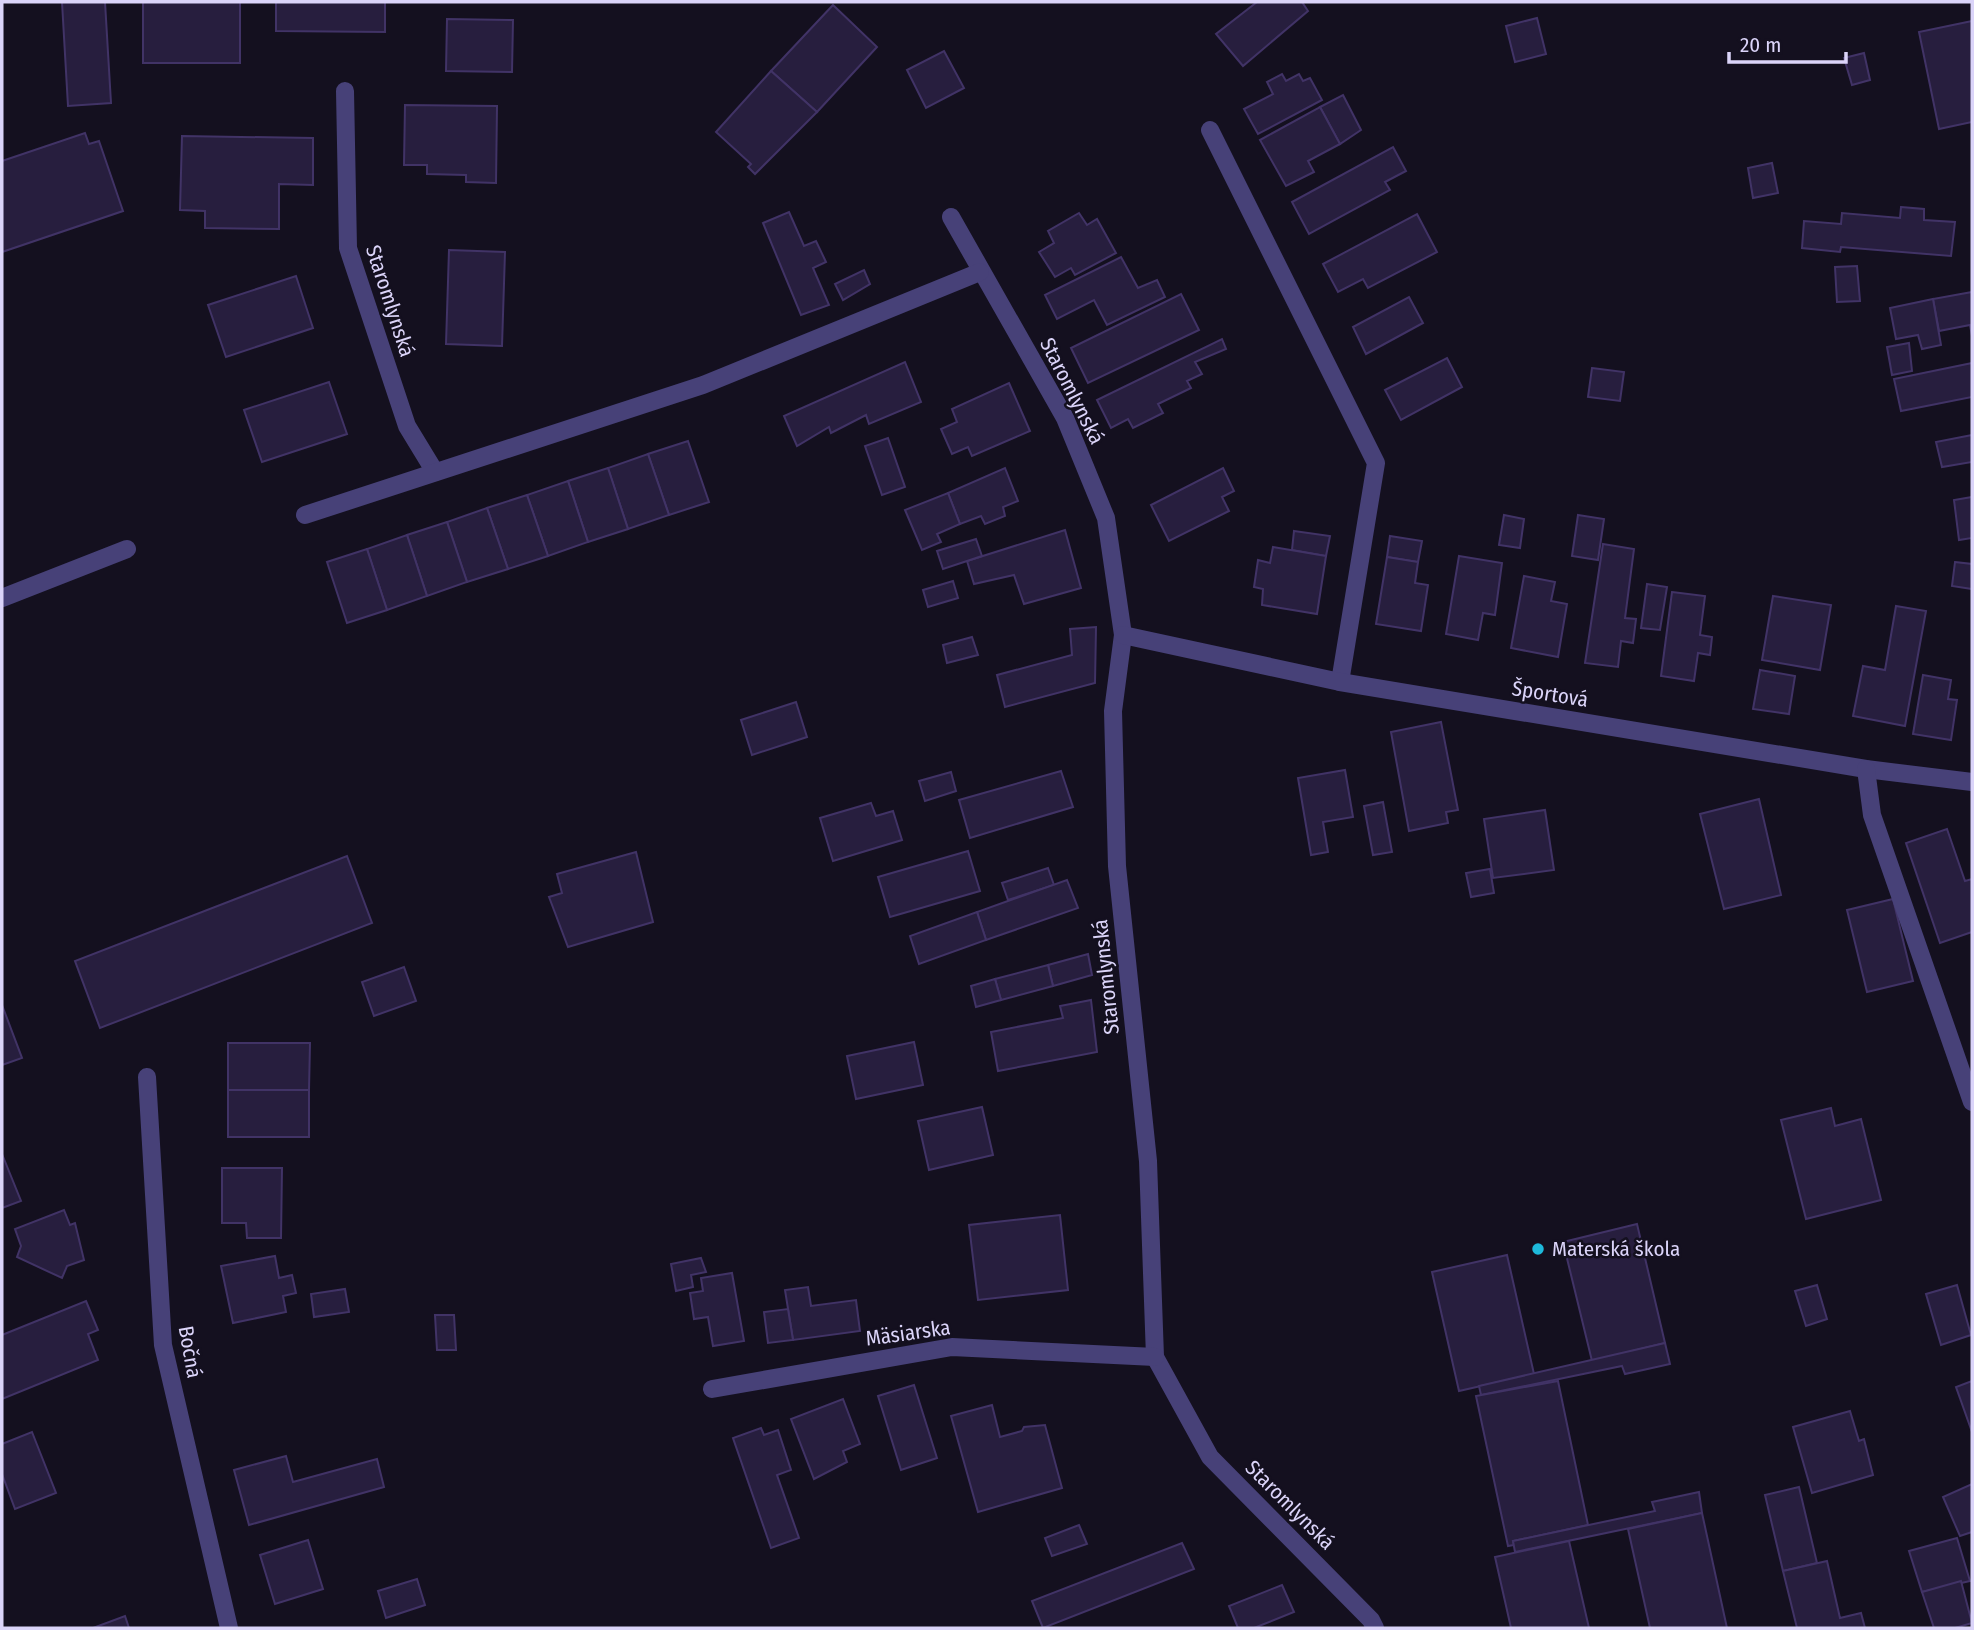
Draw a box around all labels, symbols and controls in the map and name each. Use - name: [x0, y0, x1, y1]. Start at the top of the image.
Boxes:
- scale bar: [1729, 21, 1846, 65]
- text: 20 m: [1740, 32, 1781, 58]
- street label: Staromlynská: [360, 242, 420, 360]
- street label: Staromlynská: [1034, 333, 1110, 449]
- street label: Športová: [1510, 675, 1590, 713]
- street label: Staromlynská: [1087, 918, 1125, 1036]
- place label: Materská škola: [1552, 1236, 1680, 1262]
- marker: Materská škola: [1530, 1241, 1546, 1257]
- street label: Mäsiarska: [864, 1314, 952, 1352]
- street label: Bočná: [173, 1324, 207, 1380]
- street label: Staromlynská: [1240, 1455, 1340, 1555]

